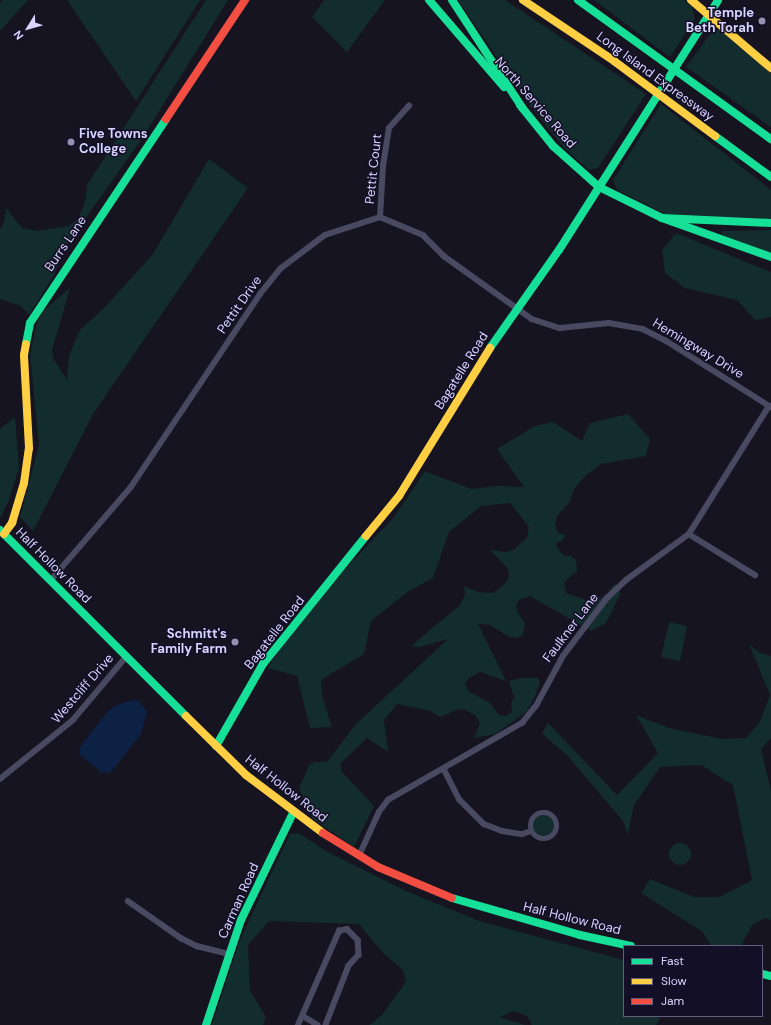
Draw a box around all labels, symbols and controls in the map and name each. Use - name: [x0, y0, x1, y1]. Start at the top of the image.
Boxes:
- place label: Temple Beth Torah: [686, 6, 754, 37]
- north arrow: [8, 8, 48, 48]
- marker: Temple Beth Torah: [757, 16, 767, 26]
- text: N: [10, 28, 26, 43]
- street label: Long Island Expressway: [593, 29, 717, 125]
- street label: North Service Road: [491, 54, 579, 152]
- place label: Five Towns College: [79, 127, 148, 158]
- street label: Pettit Court: [363, 133, 385, 205]
- marker: Five Towns College: [66, 137, 76, 147]
- street label: Burrs Lane: [42, 213, 90, 275]
- street label: Pettit Drive: [214, 273, 266, 337]
- street label: Hemingway Drive: [650, 316, 746, 382]
- street label: Bagatelle Road: [432, 329, 492, 413]
- street label: Half Hollow Road: [12, 525, 94, 607]
- street label: Faulkner Lane: [540, 590, 602, 666]
- street label: Bagatelle Road: [242, 593, 308, 673]
- place label: Schmitt's Family Farm: [151, 627, 227, 658]
- marker: Schmitt's Family Farm: [230, 637, 240, 647]
- street label: Westcliff Drive: [49, 651, 117, 727]
- street label: Half Hollow Road: [242, 752, 330, 826]
- street label: Carman Road: [215, 861, 263, 941]
- street label: Half Hollow Road: [522, 899, 622, 939]
- legend: [623, 945, 763, 1017]
- text: Fast: [661, 953, 684, 969]
- text: Slow: [661, 973, 687, 989]
- text: Jam: [661, 993, 684, 1009]

